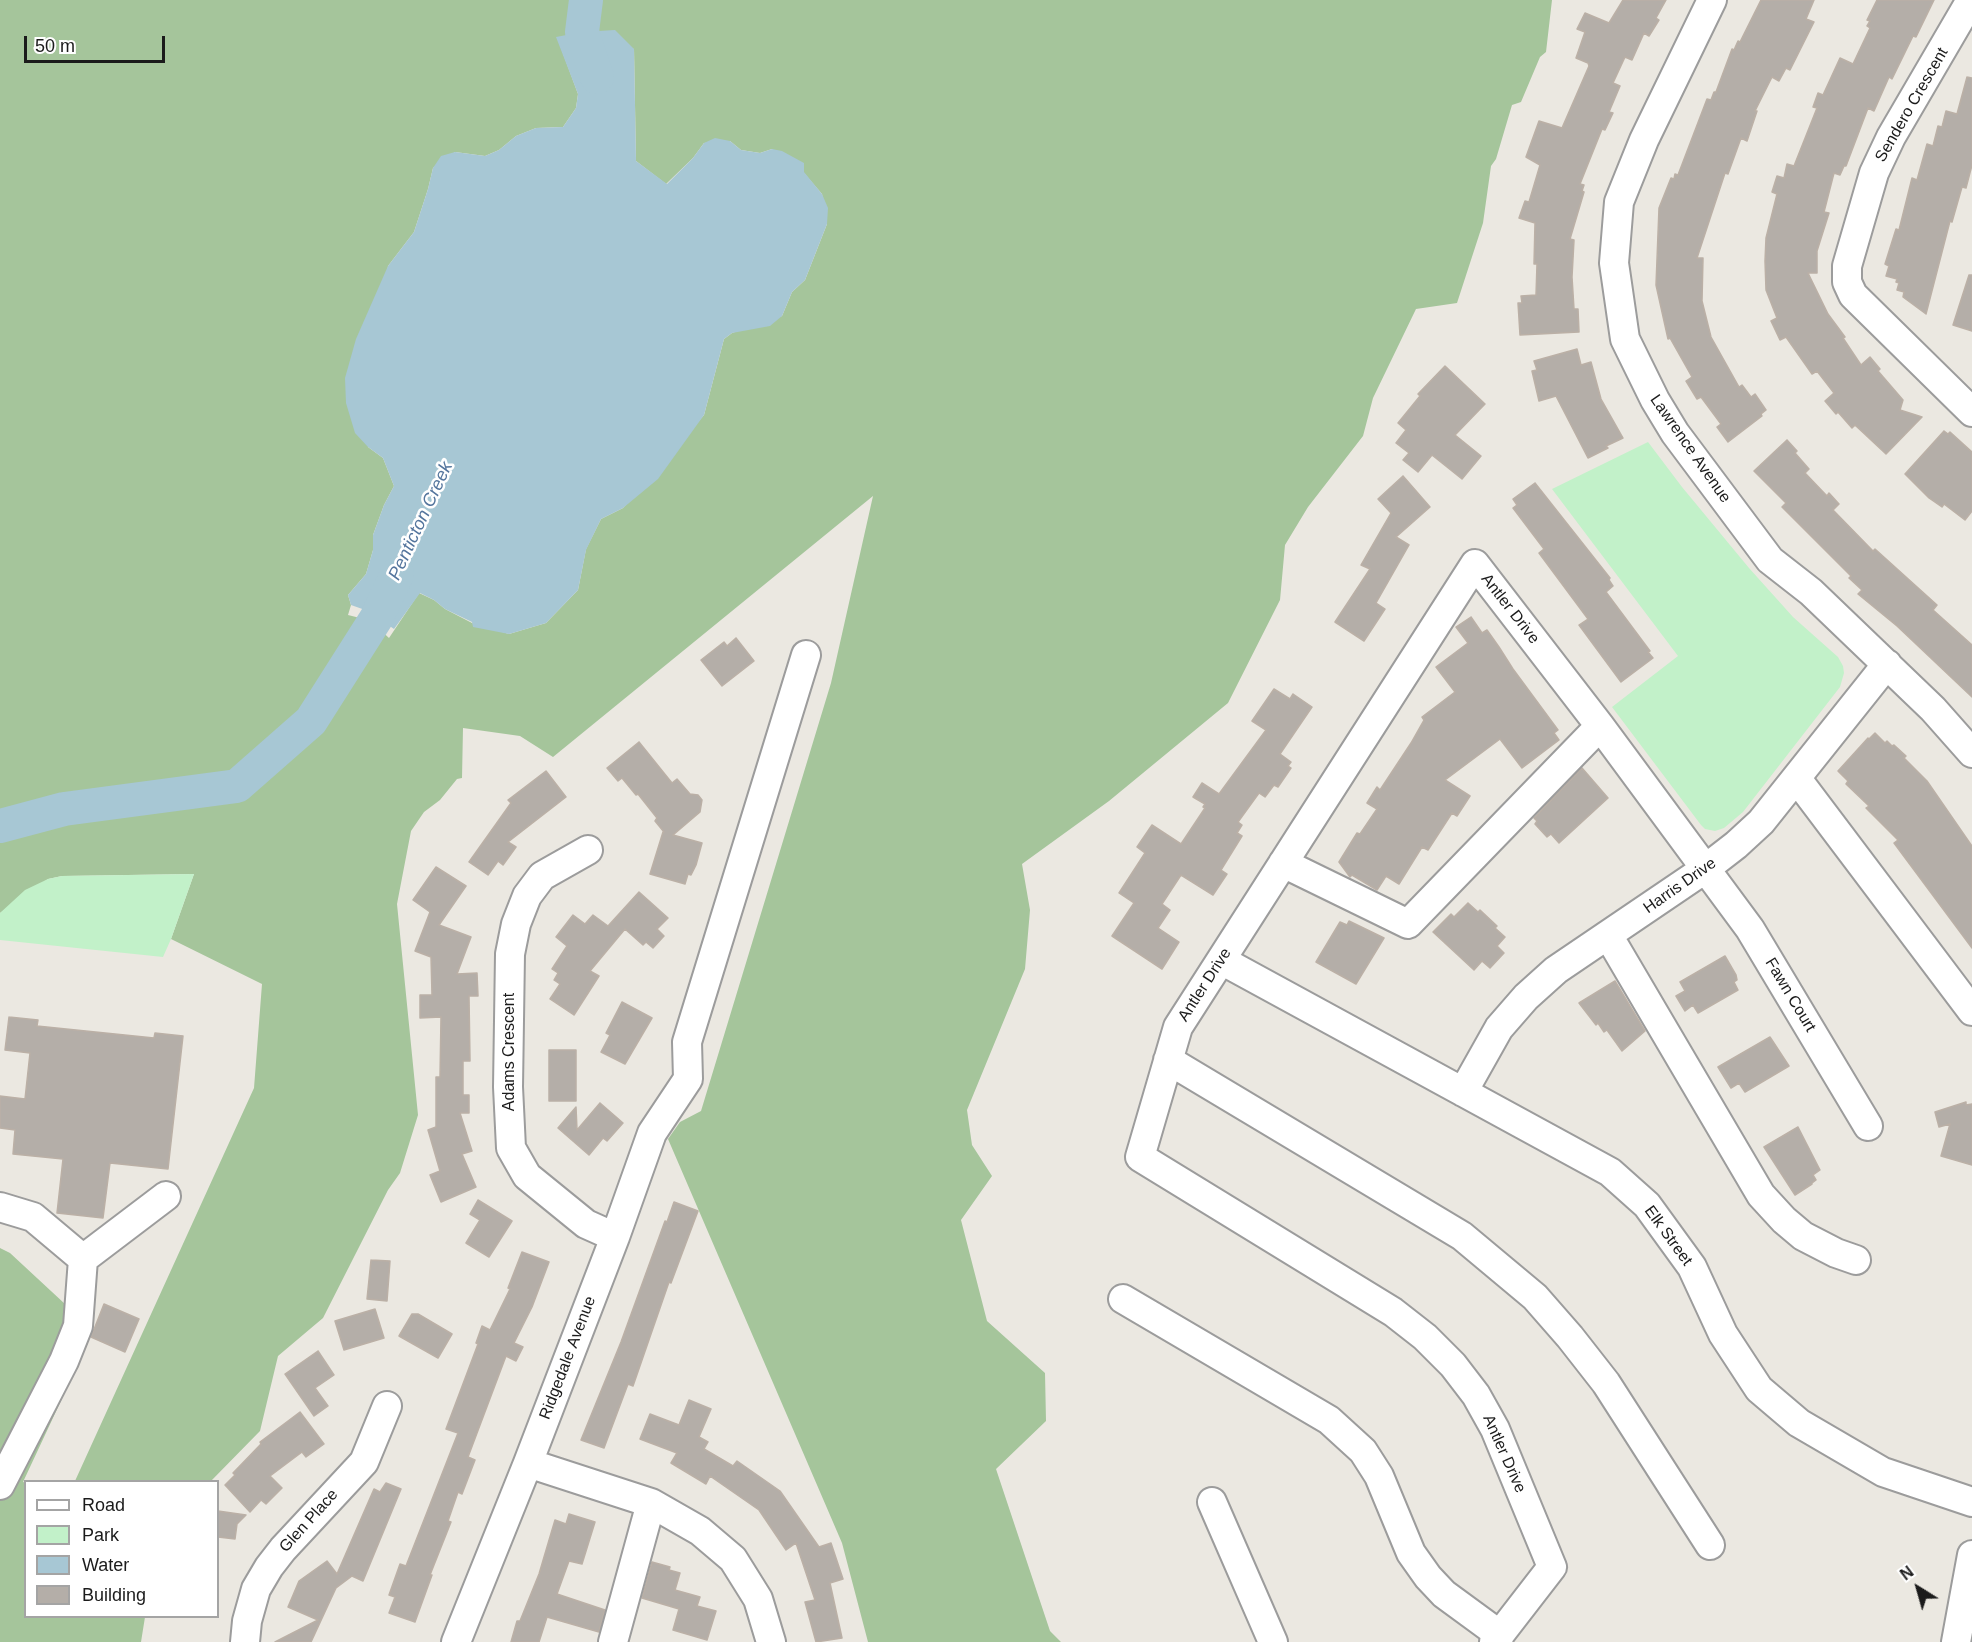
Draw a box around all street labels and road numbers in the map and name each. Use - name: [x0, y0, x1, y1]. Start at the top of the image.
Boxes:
- street label: Sendero Crescent: [1871, 44, 1953, 166]
- street label: Lawrence Avenue: [1645, 391, 1735, 507]
- street label: Antler Drive: [1477, 570, 1543, 648]
- street label: Harris Drive: [1640, 854, 1720, 918]
- street label: Antler Drive: [1174, 945, 1236, 1025]
- street label: Fawn Court: [1760, 955, 1820, 1035]
- street label: Adams Crescent: [500, 993, 520, 1111]
- street label: Elk Street: [1640, 1202, 1696, 1270]
- street label: Ridgedale Avenue: [536, 1294, 600, 1422]
- street label: Antler Drive: [1478, 1412, 1530, 1496]
- street label: Glen Place: [276, 1485, 342, 1557]

